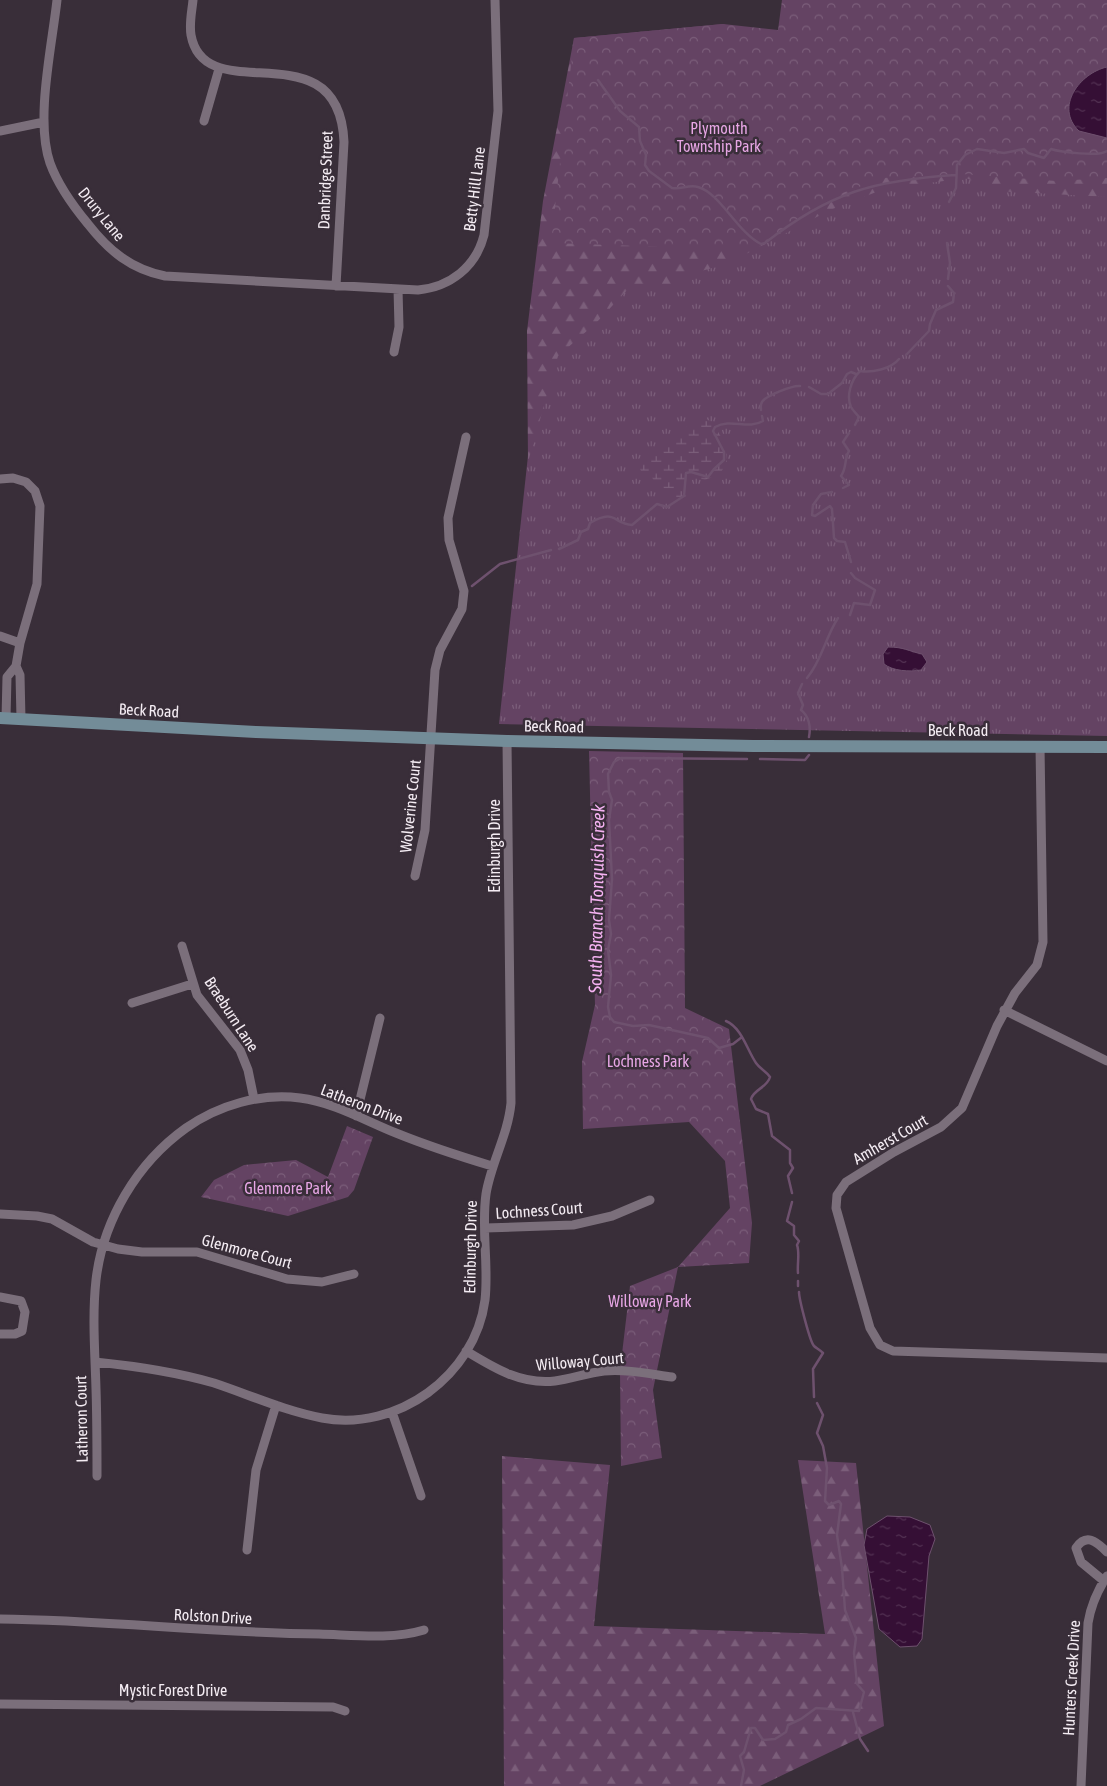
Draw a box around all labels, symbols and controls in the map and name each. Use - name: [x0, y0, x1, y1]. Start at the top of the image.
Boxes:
- park label: Plymouth Township Park: [677, 119, 761, 156]
- street label: Danbridge Street: [314, 130, 337, 230]
- street label: Betty Hill Lane: [460, 146, 489, 232]
- street label: Drury Lane: [74, 184, 129, 245]
- street label: Beck Road: [118, 699, 180, 721]
- street label: Beck Road: [524, 716, 584, 736]
- street label: Beck Road: [928, 721, 988, 739]
- street label: Wolverine Court: [396, 758, 424, 854]
- street label: Edinburgh Drive: [485, 799, 504, 893]
- water label: South Branch Tonquish Creek: [584, 803, 609, 995]
- street label: Braeburn Lane: [201, 973, 263, 1055]
- park label: Lochness Park: [607, 1052, 689, 1070]
- street label: Latheron Drive: [318, 1080, 406, 1128]
- street label: Amherst Court: [849, 1110, 931, 1168]
- park label: Glenmore Park: [244, 1179, 332, 1197]
- street label: Lochness Court: [495, 1198, 584, 1222]
- street label: Edinburgh Drive: [460, 1200, 481, 1294]
- street label: Glenmore Court: [200, 1230, 294, 1272]
- park label: Willoway Park: [608, 1292, 692, 1311]
- street label: Willoway Court: [535, 1348, 625, 1375]
- street label: Latheron Court: [71, 1375, 91, 1463]
- street label: Rolston Drive: [173, 1605, 253, 1627]
- street label: Hunters Creek Drive: [1059, 1620, 1083, 1736]
- street label: Mystic Forest Drive: [119, 1681, 227, 1700]

